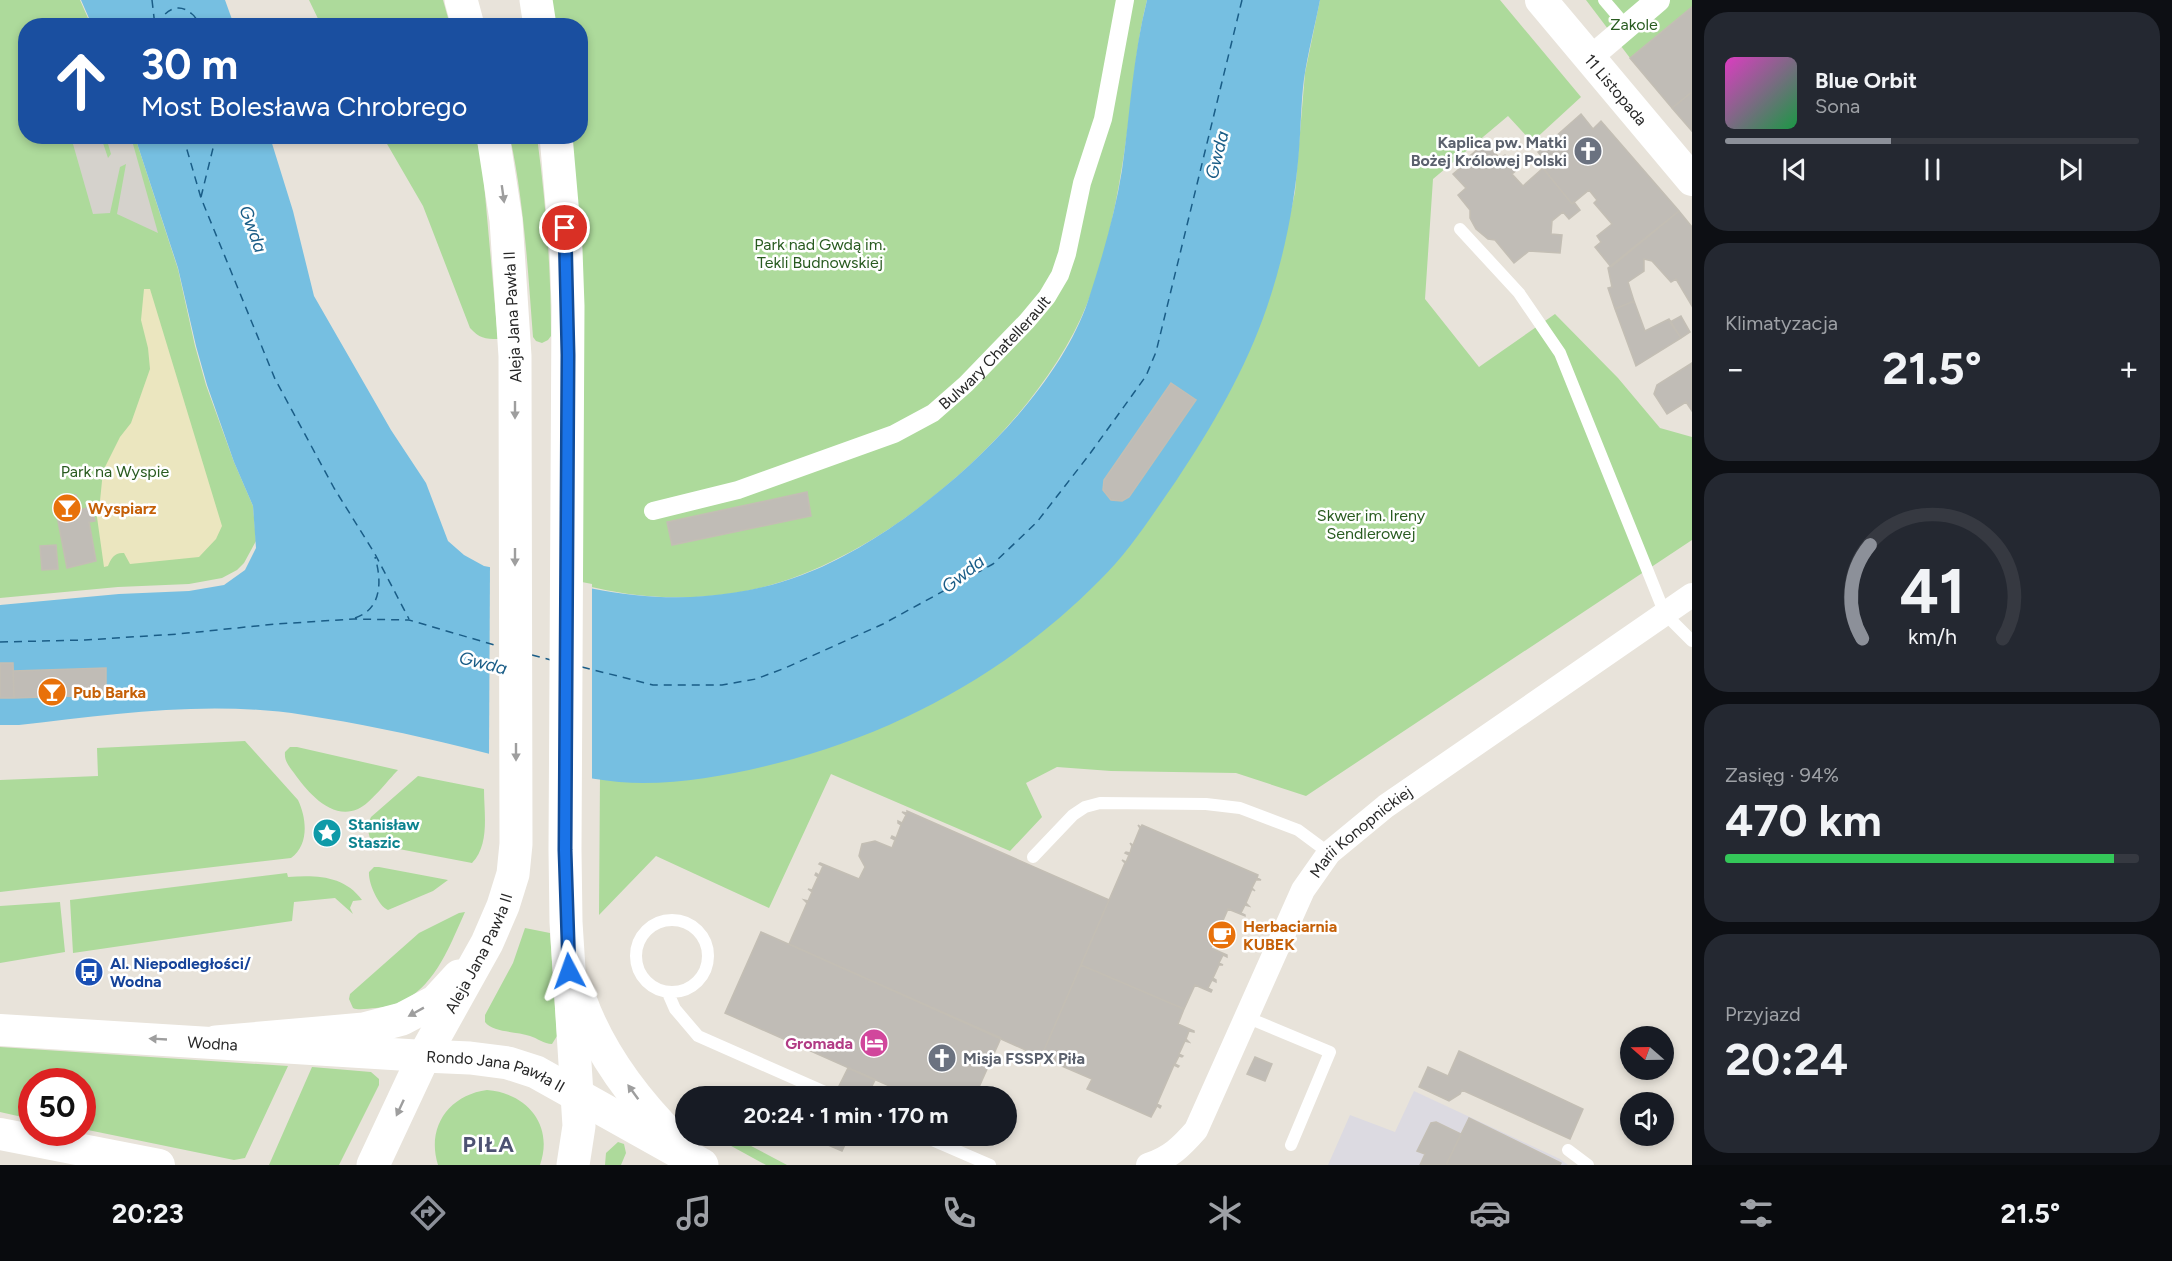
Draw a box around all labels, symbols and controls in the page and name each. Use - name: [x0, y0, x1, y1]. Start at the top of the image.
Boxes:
- park label: Zakole: [1610, 15, 1658, 34]
- text: 30 m: [141, 39, 238, 90]
- icon: ahead: [42, 42, 120, 120]
- street label: 11 Listopada: [1581, 50, 1651, 129]
- text: Blue Orbit: [1815, 67, 1917, 94]
- text: Most Bolesława Chrobrego: [141, 90, 467, 123]
- text: Sona: [1815, 94, 1860, 118]
- water label: Gwda: [1200, 128, 1234, 181]
- place label: Kaplica pw. Matki Bożej Królowej Polski: [1411, 133, 1567, 170]
- church icon: Kaplica pw. Matki Bożej Królowej Polski: [1572, 135, 1604, 167]
- icon: previous: [1778, 153, 1811, 186]
- icon: pause: [1916, 153, 1949, 186]
- icon: next: [2054, 153, 2087, 186]
- one-way arrow: [498, 185, 507, 204]
- water label: Gwda: [234, 202, 272, 256]
- pin: [539, 202, 590, 253]
- icon: arrive: [548, 211, 581, 244]
- park label: Park nad Gwdą im. Tekli Budnowskiej: [754, 235, 886, 272]
- street label: Aleja Jana Pawła II: [500, 251, 525, 383]
- street label: Bulwary Chatellerault: [935, 292, 1054, 414]
- text: Klimatyzacja: [1725, 311, 1838, 335]
- text: 21.5°: [1882, 341, 1982, 395]
- text: −: [1725, 349, 1746, 388]
- text: +: [2118, 349, 2139, 388]
- one-way arrow: [510, 400, 520, 419]
- park label: Park na Wyspie: [61, 462, 170, 481]
- bar icon: Wyspiarz: [51, 492, 83, 524]
- place label: Wyspiarz: [88, 499, 157, 518]
- park label: Skwer im. Ireny Sendlerowej: [1317, 506, 1426, 543]
- one-way arrow: [510, 548, 520, 567]
- water label: Gwda: [937, 550, 989, 598]
- text: 41: [1899, 555, 1965, 630]
- text: km/h: [1908, 625, 1956, 650]
- water label: Gwda: [457, 646, 510, 680]
- bar icon: Pub Barka: [36, 676, 68, 708]
- place label: Pub Barka: [73, 683, 146, 702]
- one-way arrow: [511, 743, 521, 762]
- text: Zasięg · 94%: [1725, 763, 1839, 787]
- street label: Marii Konopnickiej: [1306, 782, 1416, 881]
- text: 470 km: [1725, 793, 1882, 847]
- place label: Stanisław Staszic: [348, 815, 420, 852]
- place icon: Stanisław Staszic: [311, 817, 343, 849]
- street label: Aleja Jana Pawła II: [441, 891, 516, 1017]
- place label: Herbaciarnia KUBEK: [1243, 917, 1337, 954]
- cafe icon: Herbaciarnia KUBEK: [1206, 919, 1238, 951]
- position arrow: [537, 939, 601, 1003]
- place label: Al. Niepodległości/ Wodna: [110, 954, 251, 991]
- bus stop icon: Al. Niepodległości/ Wodna: [73, 956, 105, 988]
- text: Przyjazd: [1725, 1002, 1801, 1026]
- one-way arrow: [407, 1007, 424, 1017]
- north arrow: [1620, 1026, 1674, 1080]
- map controls: [1620, 1026, 1674, 1146]
- hotel icon: Gromada: [858, 1027, 890, 1059]
- text: 20:24: [1725, 1032, 1848, 1086]
- street label: Wodna: [187, 1033, 238, 1055]
- one-way arrow: [148, 1034, 167, 1043]
- place label: Gromada: [785, 1034, 853, 1053]
- church icon: Misja FSSPX Piła: [926, 1042, 958, 1074]
- street label: Rondo Jana Pawła II: [426, 1047, 568, 1096]
- place label: Misja FSSPX Piła: [963, 1049, 1085, 1068]
- speed limit sign: 50: [18, 1068, 96, 1146]
- one-way arrow: [627, 1084, 639, 1100]
- button: sound: [1620, 1092, 1674, 1146]
- one-way arrow: [395, 1100, 404, 1117]
- text: 20:24 · 1 min · 170 m: [744, 1102, 948, 1129]
- district label: PIŁA: [462, 1131, 516, 1158]
- icon: directions: [407, 1192, 449, 1234]
- icon: music: [673, 1192, 715, 1234]
- icon: phone: [938, 1192, 980, 1234]
- icon: climate: [1204, 1192, 1246, 1234]
- icon: car: [1469, 1192, 1511, 1234]
- icon: filters: [1735, 1192, 1777, 1234]
- text: 20:23: [112, 1197, 184, 1230]
- text: 21.5°: [2001, 1197, 2060, 1230]

